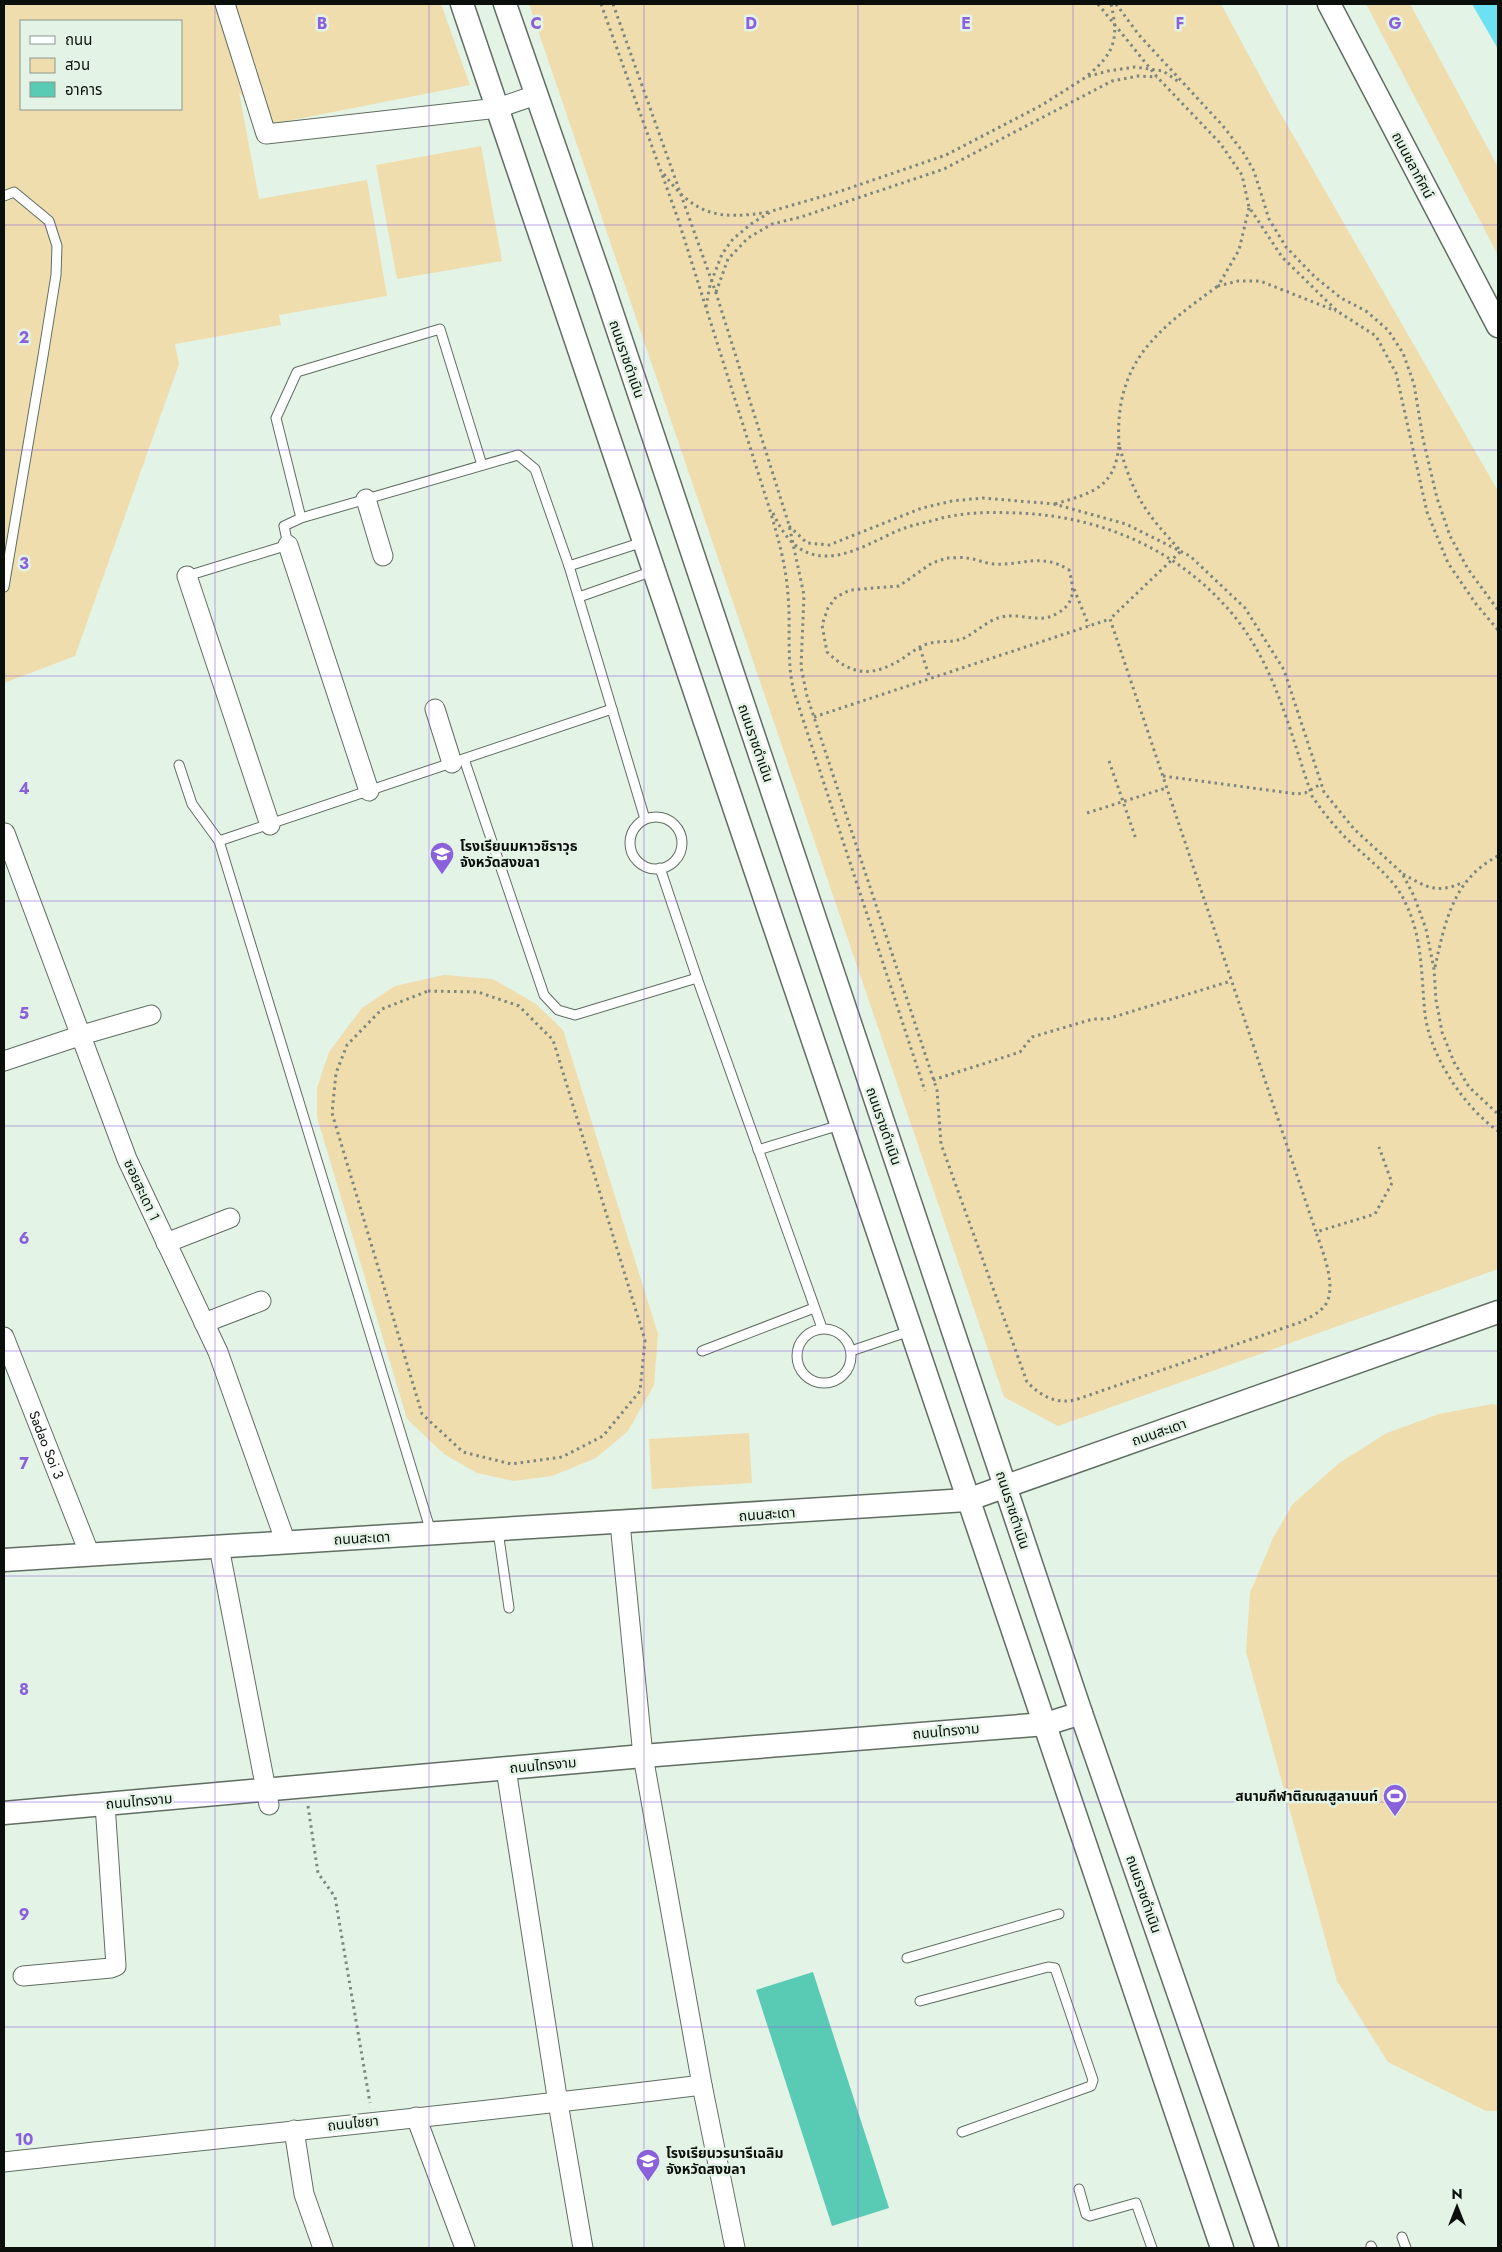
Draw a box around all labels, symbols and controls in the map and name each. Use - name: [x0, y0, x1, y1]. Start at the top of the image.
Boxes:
- text: B: [317, 12, 327, 35]
- text: C: [530, 12, 542, 35]
- text: D: [745, 12, 757, 35]
- text: E: [961, 12, 971, 35]
- text: F: [1176, 12, 1184, 35]
- text: G: [1388, 12, 1402, 35]
- legend: [20, 20, 182, 110]
- text: ถนน: [65, 29, 92, 51]
- text: สวน: [65, 54, 90, 76]
- text: อาคาร: [65, 79, 102, 101]
- street label: ถนนชลาทัศน์: [1387, 128, 1439, 202]
- street label: ถนนราชดำเนิน: [604, 317, 650, 401]
- text: 2: [19, 326, 29, 349]
- text: 3: [19, 552, 29, 575]
- street label: ถนนราชดำเนิน: [733, 701, 779, 785]
- text: 4: [18, 777, 30, 800]
- place label: โรงเรียนมหาวชิราวุธ จังหวัดสงขลา: [460, 836, 578, 872]
- school or university icon: โรงเรียนมหาวชิราวุธ จังหวัดสงขลา: [429, 841, 455, 875]
- text: 5: [19, 1002, 29, 1025]
- street label: ถนนราชดำเนิน: [861, 1084, 907, 1168]
- street label: ซอยสะเดา 1: [119, 1156, 165, 1224]
- text: 6: [19, 1227, 29, 1250]
- street label: Sadao Soi 3: [24, 1408, 69, 1482]
- street label: ถนนสะเดา: [1129, 1413, 1189, 1451]
- text: 7: [19, 1452, 29, 1475]
- street label: ถนนราชดำเนิน: [991, 1468, 1035, 1552]
- street label: ถนนสะเดา: [738, 1502, 796, 1526]
- street label: ถนนสะเดา: [333, 1527, 391, 1549]
- text: 8: [19, 1678, 29, 1701]
- street label: ถนนไทรงาม: [912, 1718, 980, 1744]
- street label: ถนนไทรงาม: [509, 1752, 577, 1778]
- sports icon: สนามกีฬาติณณสูลานนท์: [1382, 1783, 1408, 1817]
- place label: สนามกีฬาติณณสูลานนท์: [1235, 1786, 1378, 1806]
- street label: ถนนไทรงาม: [105, 1788, 173, 1814]
- street label: ถนนราชดำเนิน: [1121, 1852, 1167, 1936]
- text: 9: [19, 1903, 29, 1926]
- street label: ถนนไชยา: [326, 2110, 380, 2136]
- text: 10: [15, 2128, 33, 2151]
- place label: โรงเรียนวรนารีเฉลิม จังหวัดสงขลา: [666, 2143, 783, 2179]
- school or university icon: โรงเรียนวรนารีเฉลิม จังหวัดสงขลา: [635, 2148, 661, 2182]
- north arrow: [1432, 2182, 1482, 2232]
- text: N: [1451, 2184, 1463, 2204]

